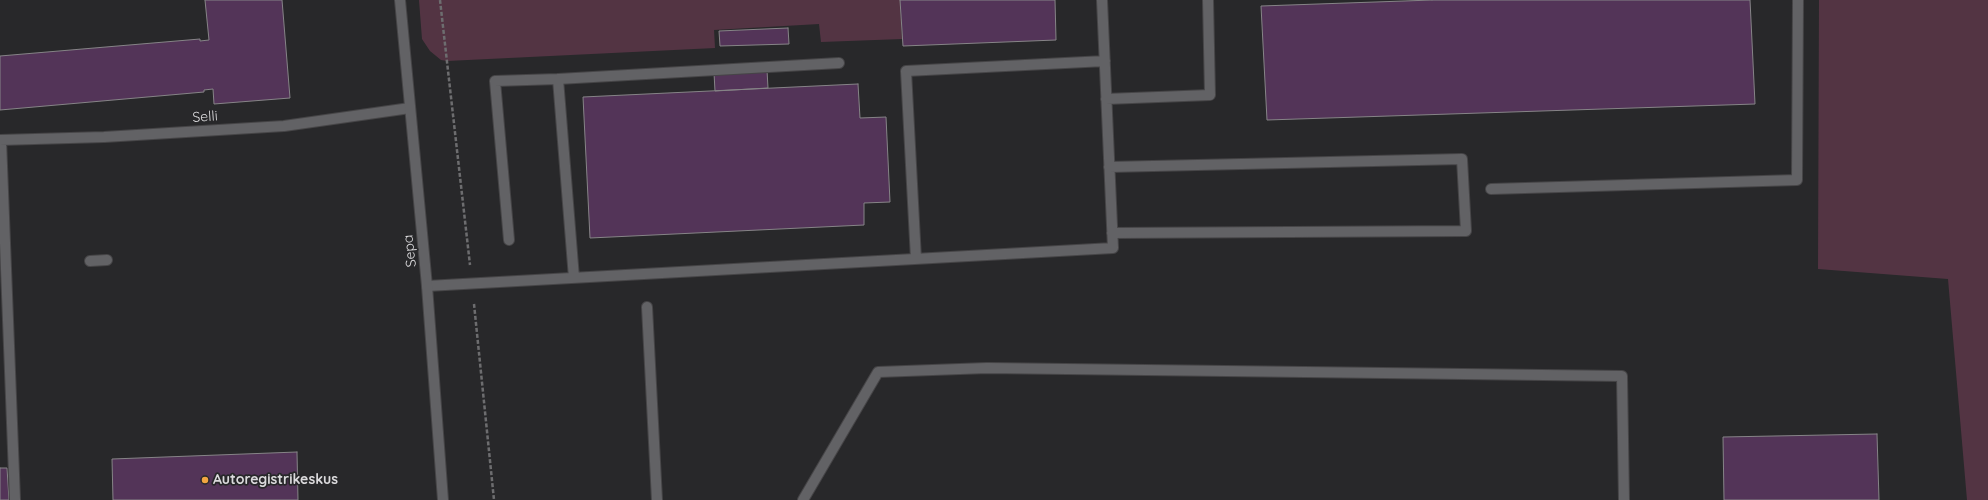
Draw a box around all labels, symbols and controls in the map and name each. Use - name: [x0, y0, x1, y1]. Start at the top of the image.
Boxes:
- street label: Selli: [192, 108, 218, 126]
- street label: Sepa: [400, 234, 420, 268]
- place label: Autoregistrikeskus: [213, 472, 338, 488]
- marker: Autoregistrikeskus: [200, 475, 210, 485]

